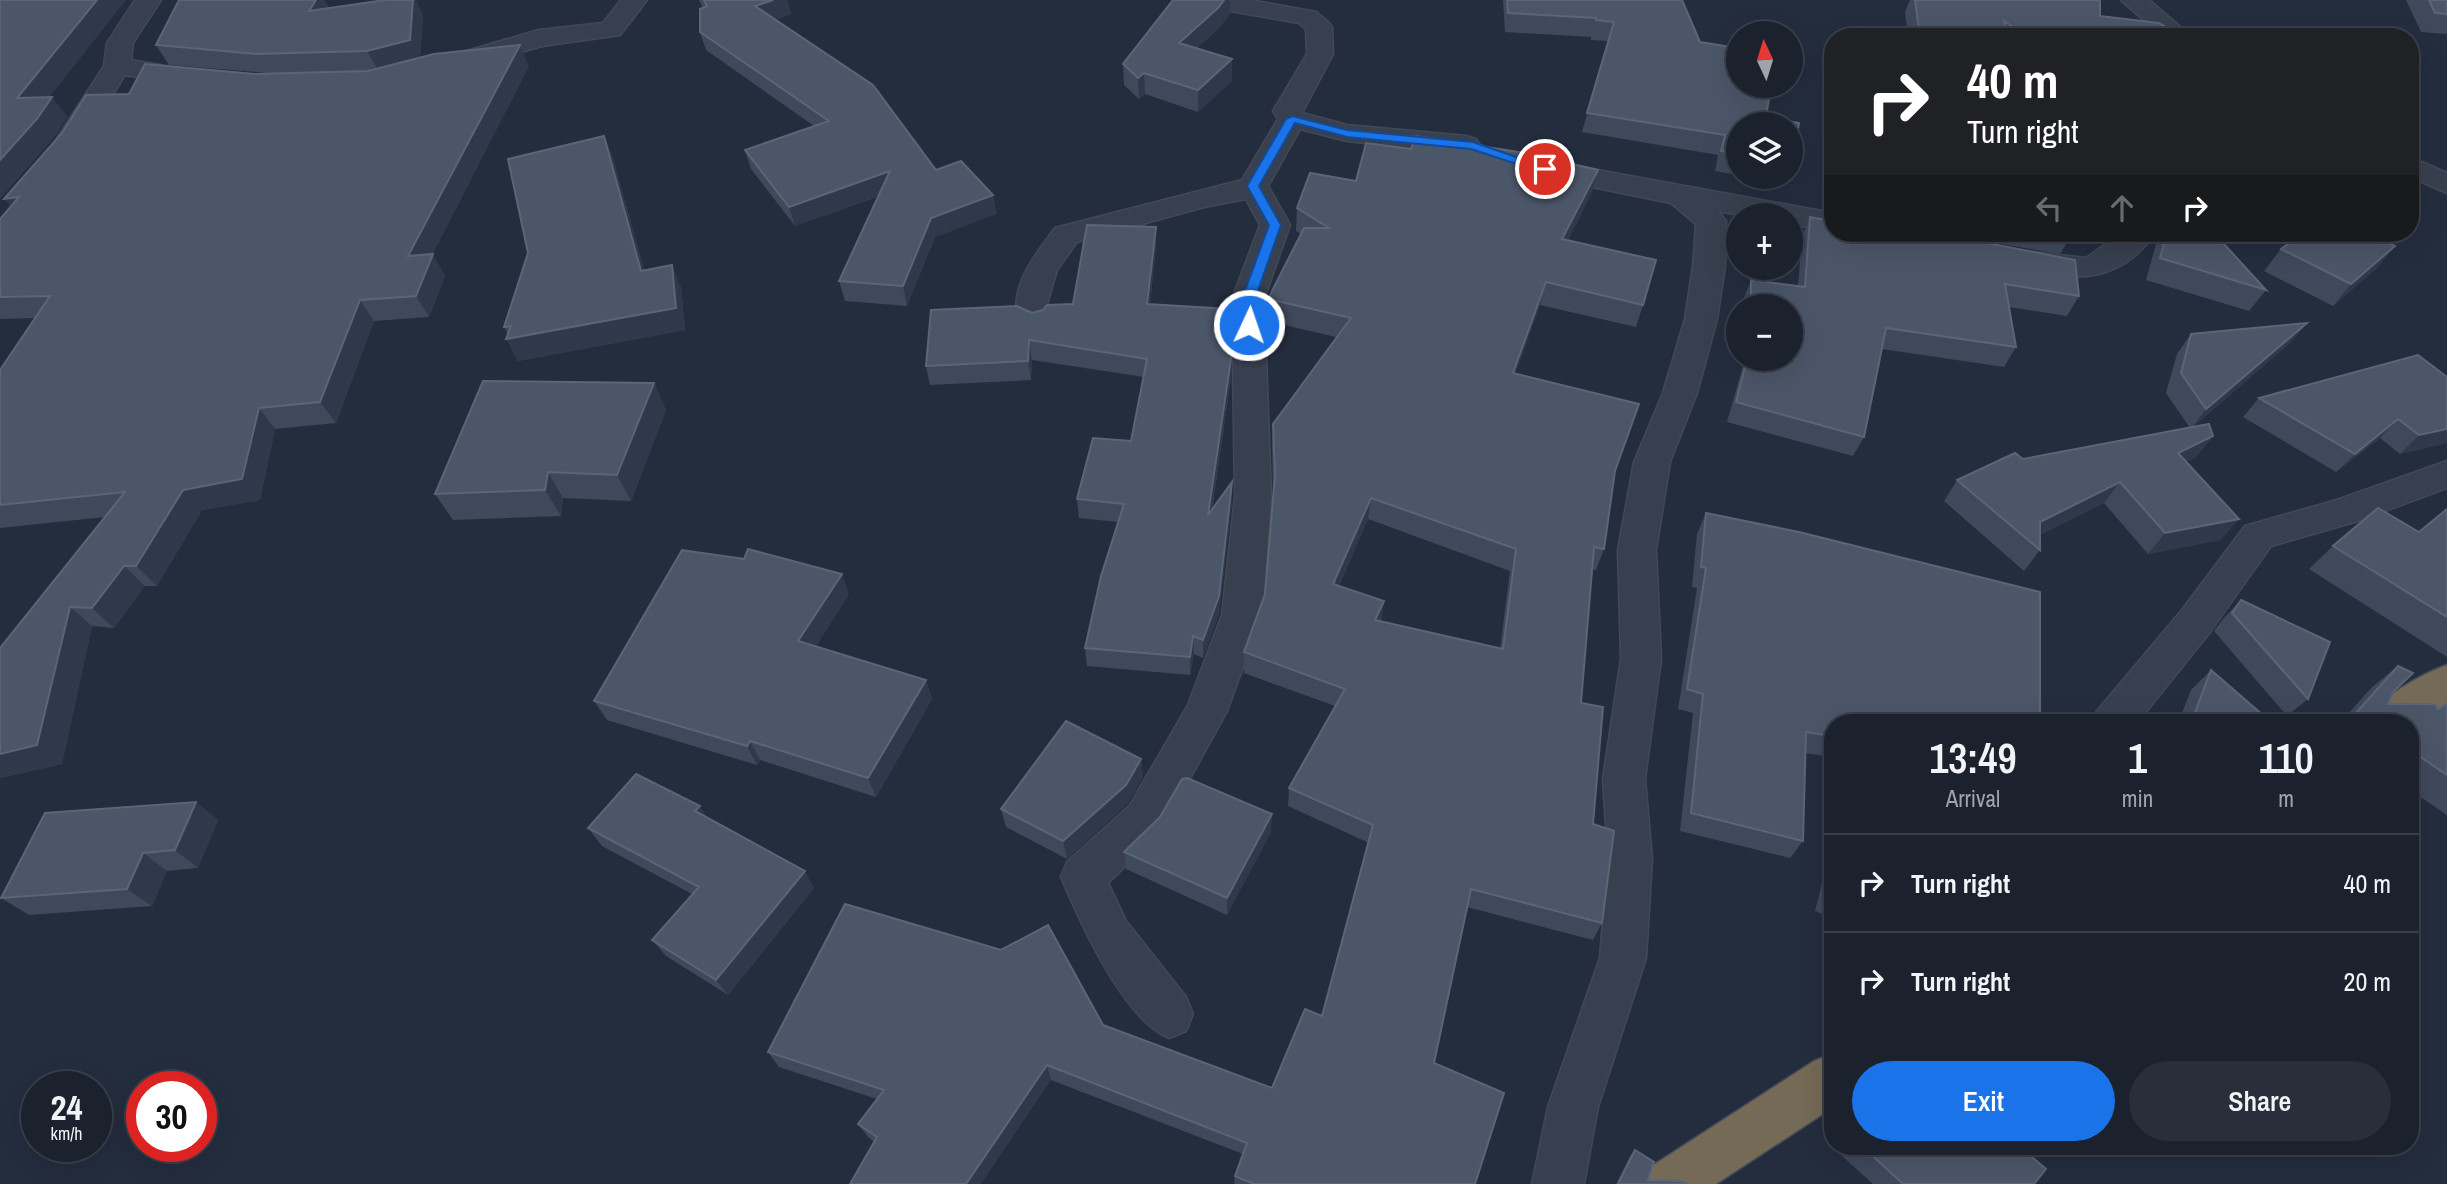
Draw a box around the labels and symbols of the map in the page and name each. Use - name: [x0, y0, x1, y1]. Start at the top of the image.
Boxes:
- north arrow: [1726, 21, 1802, 98]
- pin: [1515, 139, 1575, 199]
- position arrow: [1212, 288, 1286, 362]
- speed limit sign: 30: [126, 1071, 217, 1162]

